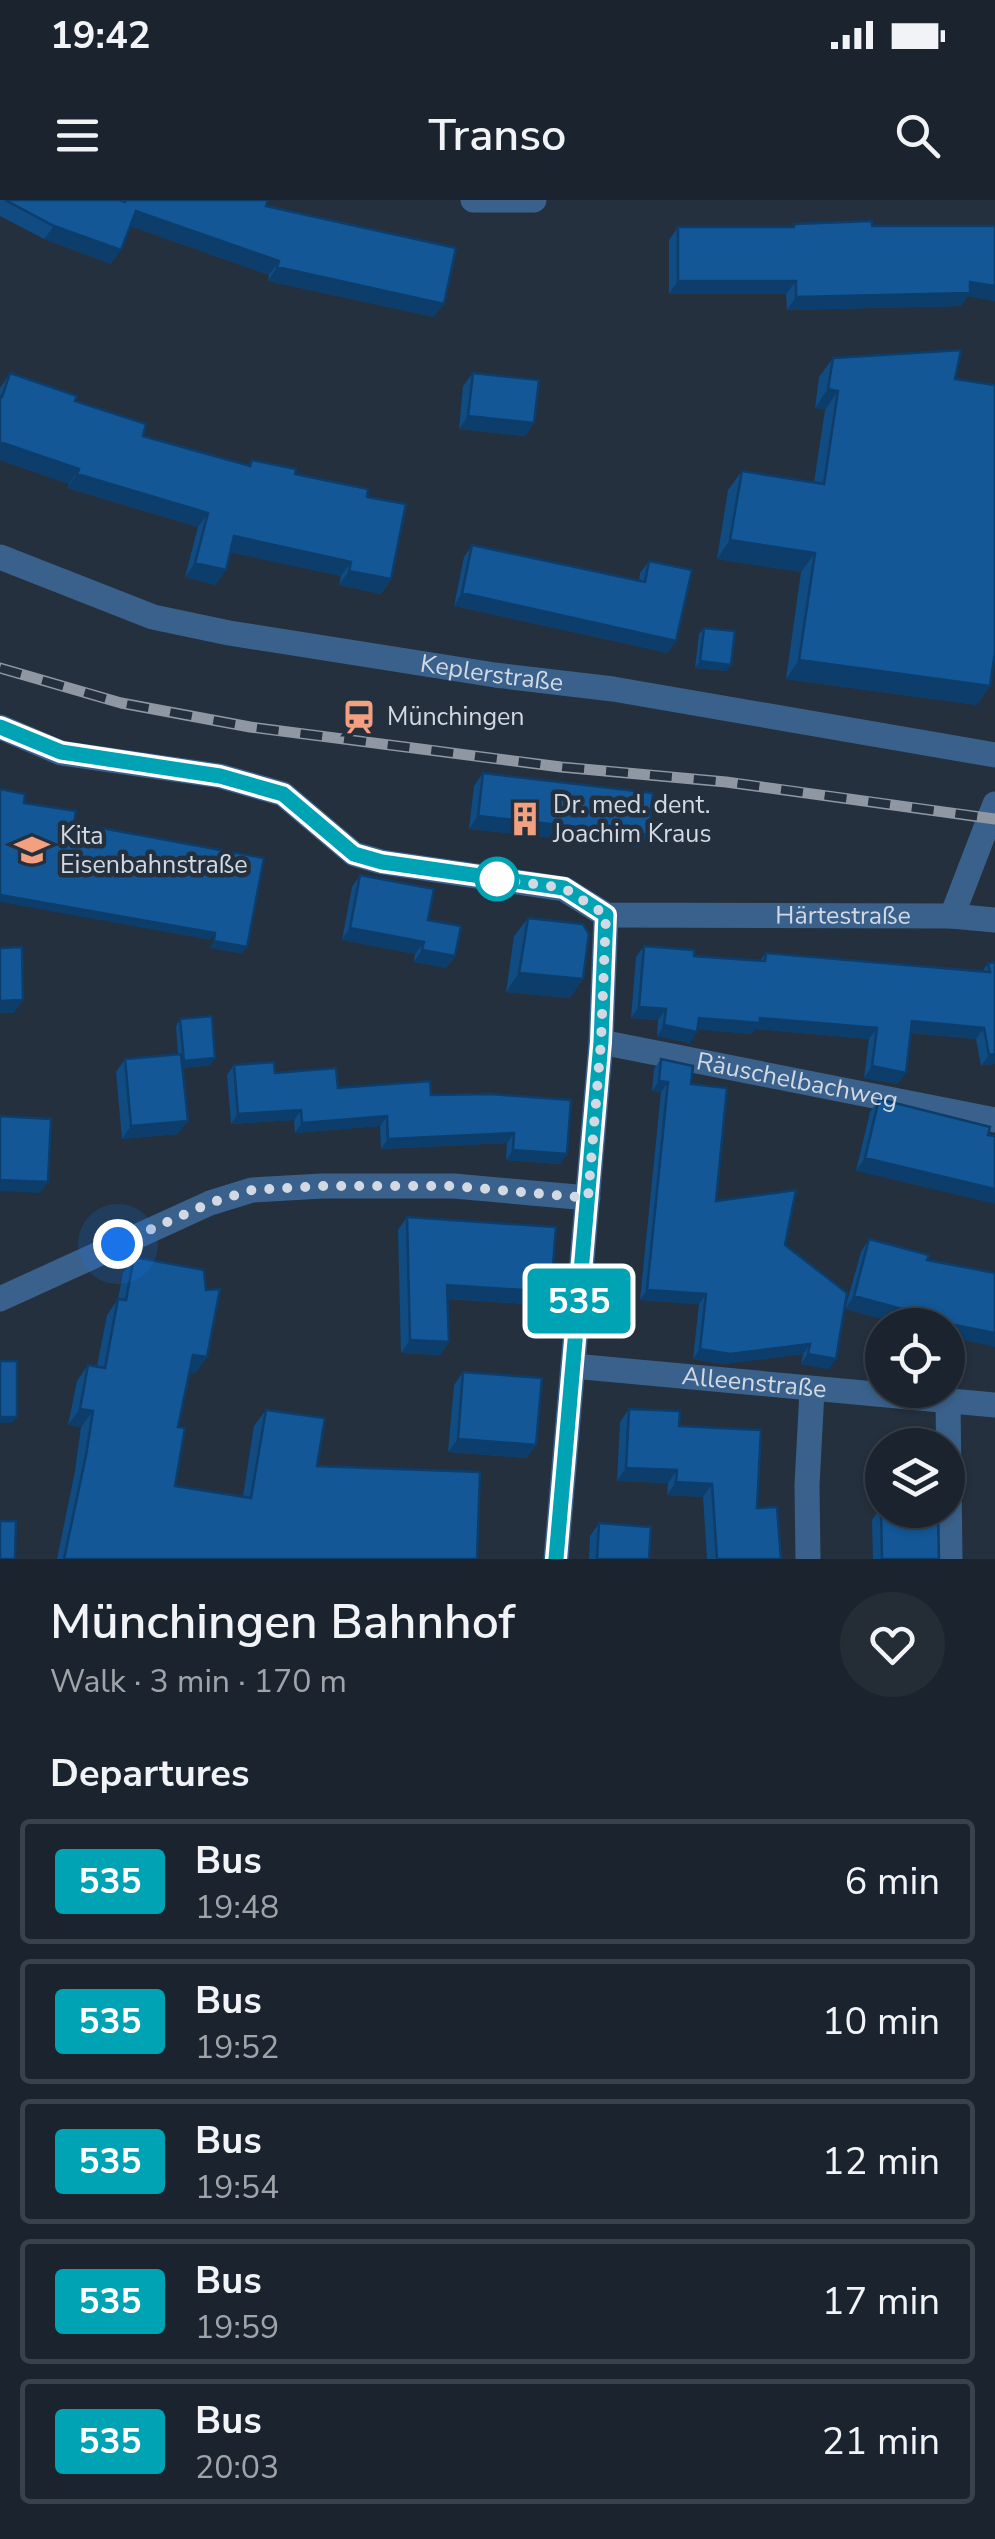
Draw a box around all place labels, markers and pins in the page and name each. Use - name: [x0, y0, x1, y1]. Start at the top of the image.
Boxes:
- station icon: Münchingen: [340, 698, 378, 736]
- place label: Münchingen: [387, 700, 525, 734]
- place label: Dr. med. dent. Joachim Kraus: [552, 788, 711, 851]
- building icon: Dr. med. dent. Joachim Kraus: [506, 800, 544, 838]
- place label: Kita Eisenbahnstraße: [60, 819, 248, 882]
- school or university icon: Kita Eisenbahnstraße: [13, 831, 51, 869]
- unlabelled marker: [476, 858, 518, 900]

